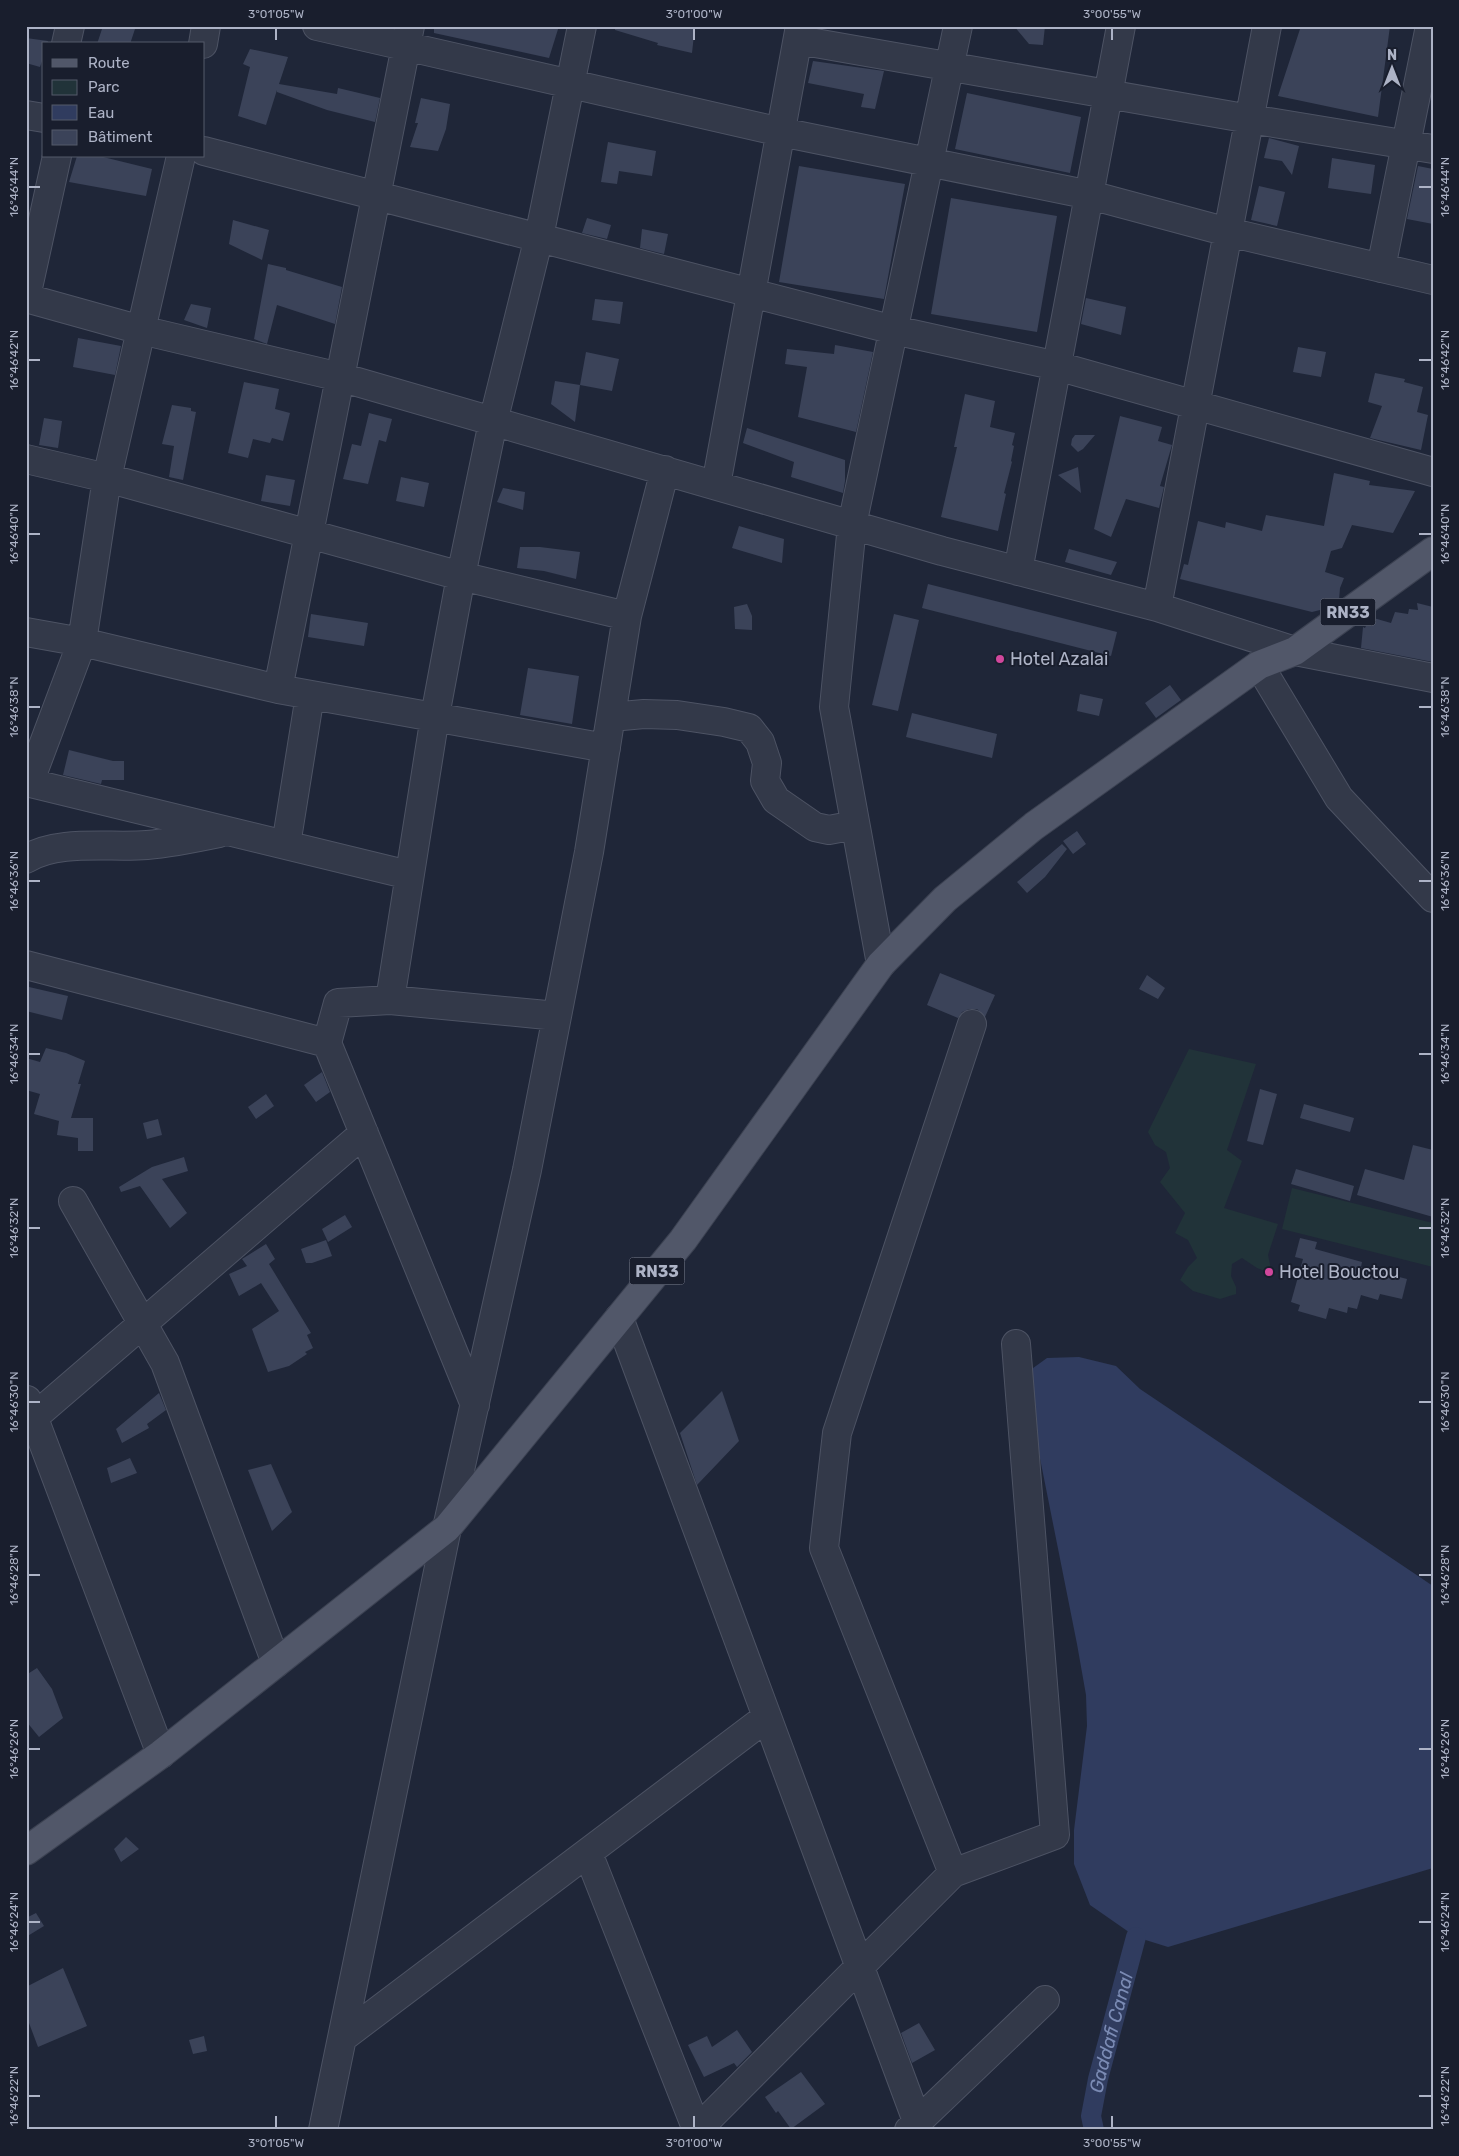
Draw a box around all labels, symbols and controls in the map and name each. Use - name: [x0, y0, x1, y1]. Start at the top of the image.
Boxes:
- text: 3°01'05"W: [248, 7, 304, 21]
- text: 3°01'00"W: [666, 7, 723, 21]
- text: 3°00'55"W: [1083, 7, 1141, 21]
- legend: [42, 42, 205, 158]
- north arrow: [1366, 42, 1416, 92]
- text: N: [1387, 47, 1397, 64]
- text: Route: [88, 54, 130, 72]
- text: Parc: [88, 78, 120, 96]
- text: Eau: [88, 104, 114, 122]
- text: Bâtiment: [88, 128, 152, 146]
- text: 16°46'44"N: [7, 157, 21, 217]
- text: 16°46'44"N: [1438, 157, 1452, 217]
- text: 16°46'42"N: [7, 330, 21, 390]
- text: 16°46'42"N: [1438, 330, 1452, 390]
- text: 16°46'40"N: [7, 504, 21, 564]
- text: 16°46'40"N: [1438, 504, 1452, 564]
- road number: RN33: [1320, 598, 1376, 626]
- place label: Hotel Azalai: [1010, 648, 1108, 670]
- marker: Hotel Azalai: [994, 653, 1006, 665]
- text: 16°46'38"N: [7, 676, 21, 738]
- text: 16°46'38"N: [1438, 676, 1452, 738]
- text: 16°46'36"N: [7, 851, 21, 911]
- text: 16°46'36"N: [1438, 851, 1452, 911]
- text: 16°46'34"N: [7, 1024, 21, 1084]
- text: 16°46'34"N: [1438, 1024, 1452, 1084]
- text: 16°46'32"N: [7, 1198, 21, 1258]
- text: 16°46'32"N: [1438, 1198, 1452, 1258]
- road number: RN33: [630, 1258, 684, 1284]
- place label: Hotel Bouctou: [1279, 1261, 1399, 1283]
- marker: Hotel Bouctou: [1263, 1266, 1275, 1278]
- text: 16°46'30"N: [7, 1371, 21, 1433]
- text: 16°46'30"N: [1438, 1371, 1452, 1433]
- text: 16°46'28"N: [7, 1545, 21, 1605]
- text: 16°46'28"N: [1438, 1545, 1452, 1605]
- text: 16°46'26"N: [7, 1719, 21, 1779]
- text: 16°46'26"N: [1438, 1719, 1452, 1779]
- text: 16°46'24"N: [7, 1892, 21, 1952]
- text: 16°46'24"N: [1438, 1892, 1452, 1952]
- water label: Gaddafi Canal: [1084, 1969, 1138, 2095]
- text: 16°46'22"N: [7, 2066, 21, 2126]
- text: 16°46'22"N: [1438, 2066, 1452, 2126]
- text: 3°01'05"W: [248, 2136, 304, 2150]
- text: 3°01'00"W: [666, 2136, 723, 2150]
- text: 3°00'55"W: [1083, 2136, 1141, 2150]

